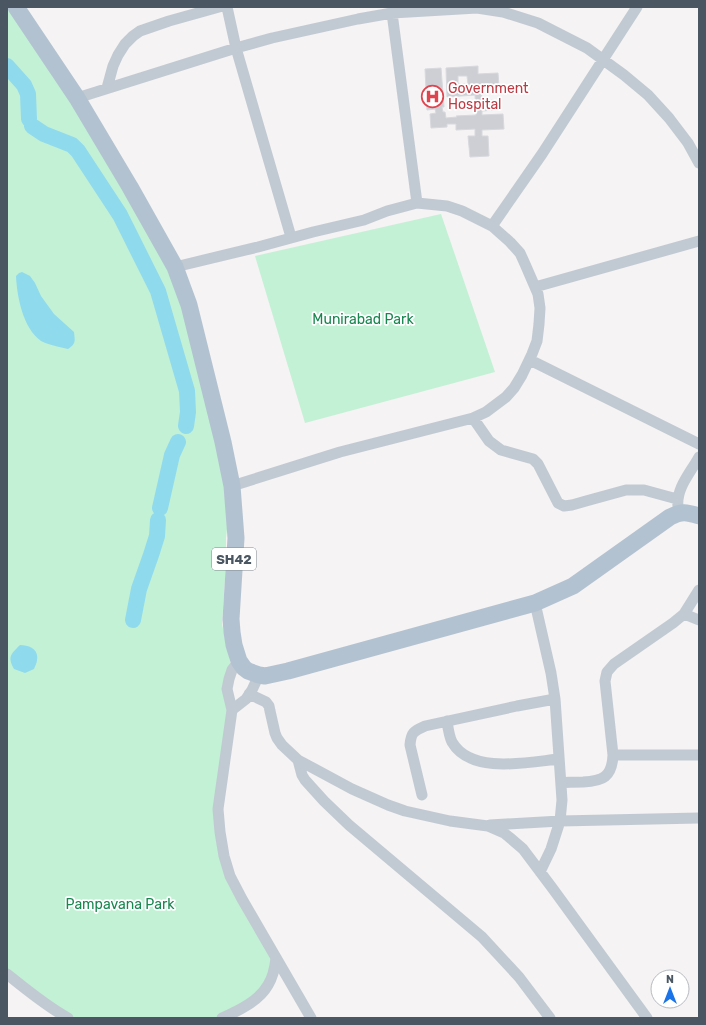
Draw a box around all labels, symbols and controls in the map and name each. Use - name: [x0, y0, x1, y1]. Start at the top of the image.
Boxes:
- place label: Government Hospital: [448, 80, 529, 113]
- hospital icon: Government Hospital: [420, 83, 446, 109]
- park label: Munirabad Park: [312, 311, 414, 328]
- road number: SH42: [212, 548, 256, 570]
- park label: Pampavana Park: [66, 896, 175, 913]
- north arrow: [650, 969, 690, 1009]
- text: N: [666, 973, 674, 986]

